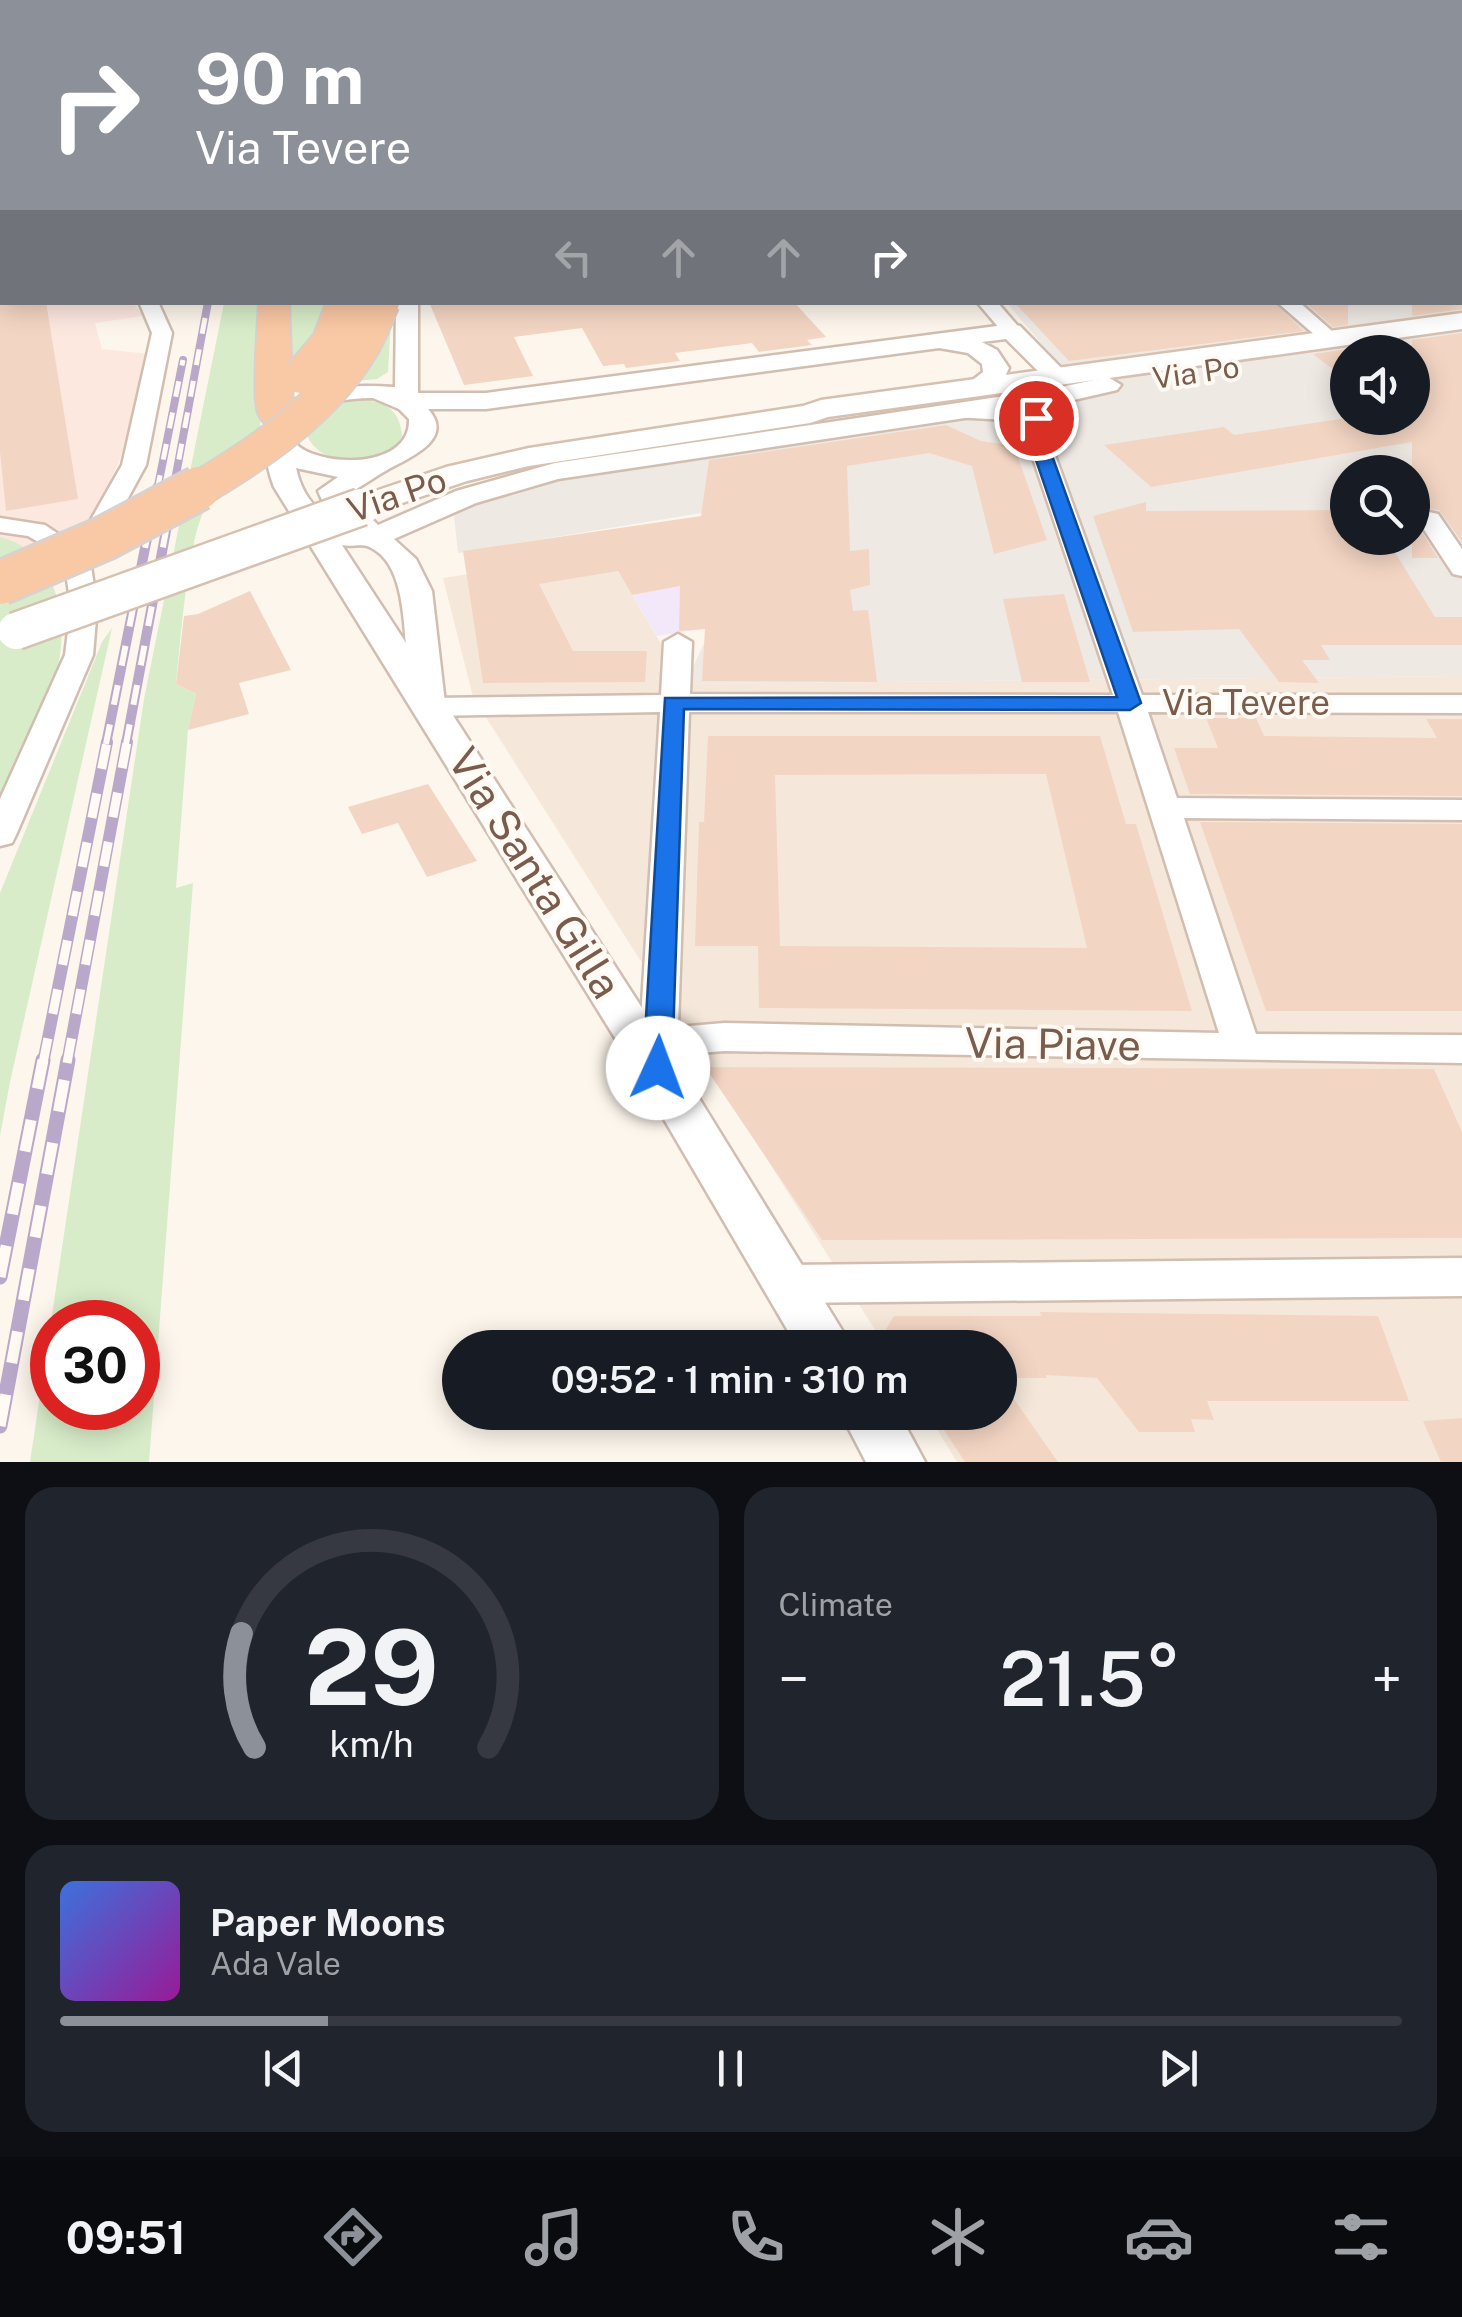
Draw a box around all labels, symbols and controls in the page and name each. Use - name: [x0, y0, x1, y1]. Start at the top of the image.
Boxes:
- text: 90 m: [195, 37, 365, 120]
- icon: right: [30, 40, 160, 170]
- text: Via Tevere: [195, 121, 411, 174]
- icon: left: [546, 230, 601, 285]
- icon: ahead: [651, 230, 706, 285]
- icon: ahead: [756, 230, 811, 285]
- icon: right: [861, 230, 916, 285]
- map controls: [1330, 335, 1430, 555]
- button: sound: [1330, 335, 1430, 435]
- street label: Via Po: [1150, 348, 1242, 396]
- pin: [994, 376, 1079, 461]
- icon: arrive: [1009, 391, 1064, 446]
- button: search: [1330, 455, 1430, 555]
- street label: Via Po: [342, 459, 452, 530]
- street label: Via Tevere: [1162, 682, 1330, 723]
- street label: Via Santa Gilla: [439, 739, 632, 1007]
- position arrow: [606, 1016, 710, 1120]
- street label: Via Piave: [964, 1017, 1142, 1070]
- speed limit sign: 30: [30, 1300, 160, 1430]
- text: 09:52 · 1 min · 310 m: [551, 1357, 908, 1402]
- text: Climate: [779, 1586, 893, 1623]
- text: 29: [304, 1606, 439, 1728]
- text: 21.5°: [1000, 1635, 1181, 1723]
- text: −: [779, 1647, 809, 1711]
- text: +: [1371, 1647, 1402, 1711]
- text: km/h: [330, 1723, 414, 1765]
- text: Paper Moons: [210, 1900, 445, 1945]
- text: Ada Vale: [210, 1945, 341, 1982]
- icon: previous: [256, 2041, 311, 2096]
- icon: pause: [703, 2041, 758, 2096]
- icon: next: [1151, 2041, 1206, 2096]
- icon: directions: [318, 2202, 388, 2272]
- icon: music: [519, 2202, 589, 2272]
- icon: phone: [721, 2202, 791, 2272]
- icon: climate: [923, 2202, 993, 2272]
- icon: car: [1124, 2202, 1194, 2272]
- icon: filters: [1326, 2202, 1396, 2272]
- text: 09:51: [66, 2211, 186, 2264]

